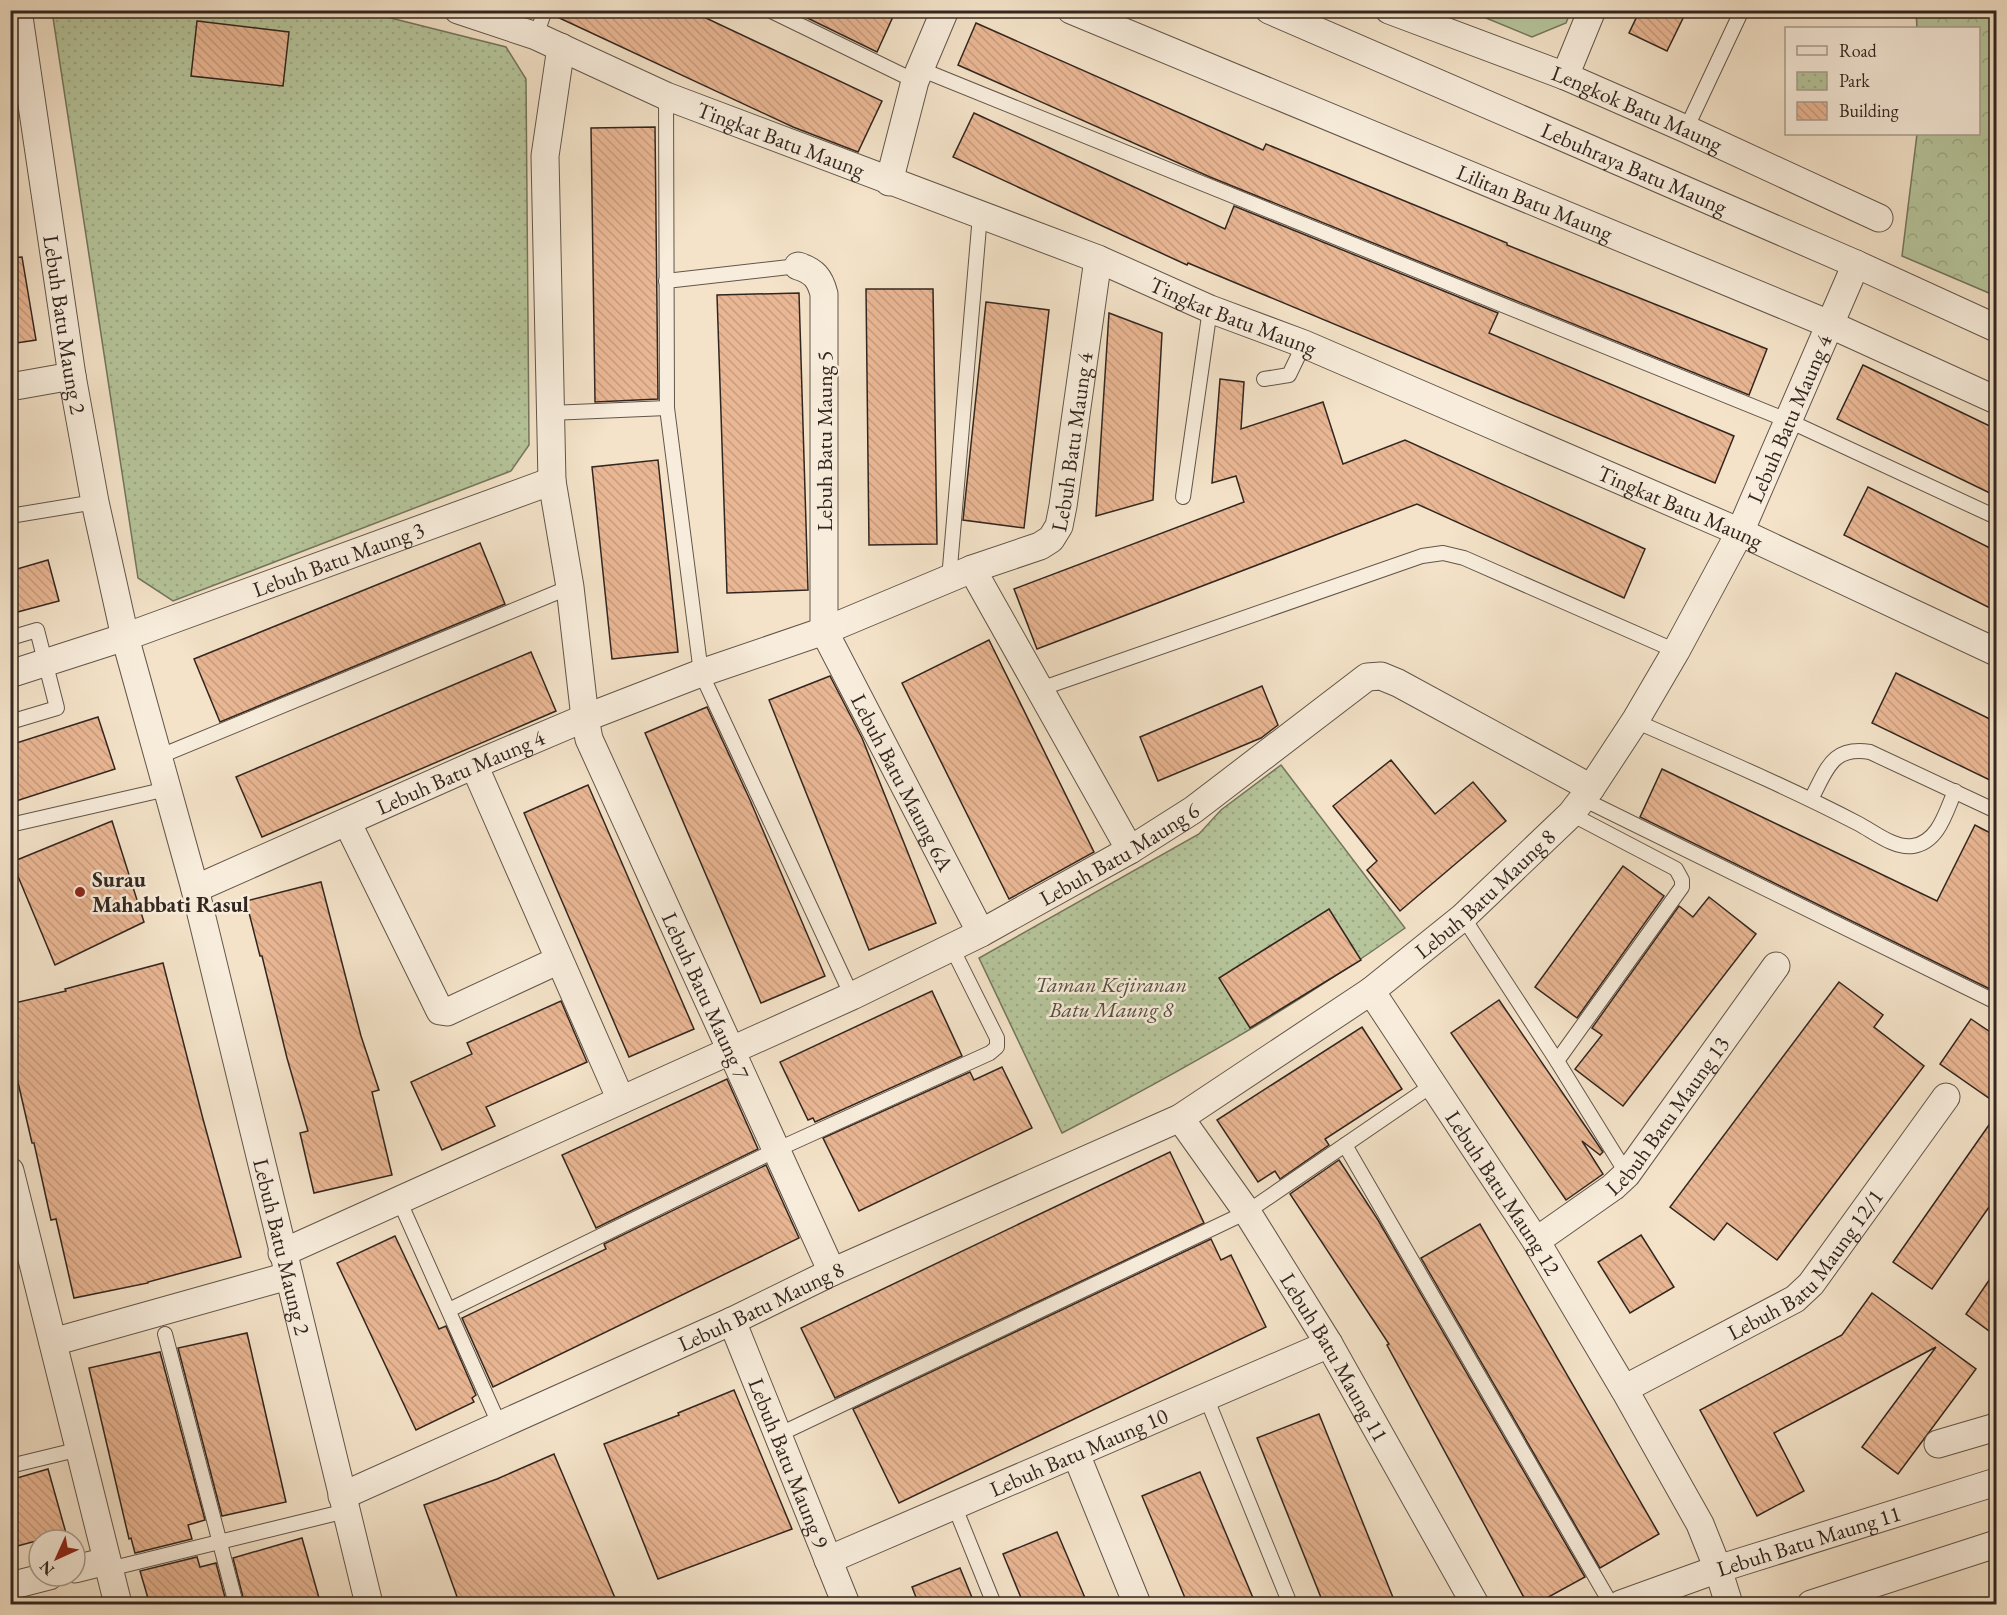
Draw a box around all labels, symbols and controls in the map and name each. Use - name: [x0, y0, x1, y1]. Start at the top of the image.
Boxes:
- legend: [1785, 27, 1980, 135]
- text: Road: [1839, 39, 1878, 62]
- street label: Lengkok Batu Maung: [1548, 58, 1728, 159]
- text: Park: [1839, 69, 1870, 92]
- street label: Tingkat Batu Maung: [693, 94, 869, 184]
- text: Building: [1839, 99, 1899, 122]
- street label: Lebuhraya Batu Maung: [1537, 115, 1732, 221]
- street label: Lilitan Batu Maung: [1452, 157, 1618, 247]
- street label: Lebuh Batu Maung 2: [37, 233, 93, 417]
- street label: Tingkat Batu Maung: [1145, 269, 1322, 362]
- street label: Lebuh Batu Maung 4: [1740, 330, 1838, 507]
- street label: Lebuh Batu Maung 4: [1044, 350, 1099, 534]
- street label: Lebuh Batu Maung 5: [810, 351, 839, 531]
- street label: Tingkat Batu Maung: [1593, 458, 1768, 555]
- street label: Lebuh Batu Maung 3: [249, 514, 428, 604]
- street label: Lebuh Batu Maung 6A: [845, 689, 961, 877]
- street label: Lebuh Batu Maung 4: [372, 722, 549, 821]
- street label: Lebuh Batu Maung 6: [1034, 795, 1205, 912]
- street label: Lebuh Batu Maung 8: [1408, 822, 1562, 965]
- place label: Surau Mahabbati Rasul: [92, 865, 249, 919]
- marker: Surau Mahabbati Rasul: [73, 885, 87, 899]
- street label: Lebuh Batu Maung 7: [655, 907, 757, 1084]
- park label: Taman Kejiranan Batu Maung 8: [1035, 970, 1187, 1024]
- street label: Lebuh Batu Maung 13: [1599, 1030, 1736, 1202]
- street label: Lebuh Batu Maung 12: [1439, 1105, 1568, 1281]
- street label: Lebuh Batu Maung 2: [247, 1155, 318, 1338]
- street label: Lebuh Batu Maung 12/1: [1722, 1183, 1890, 1347]
- street label: Lebuh Batu Maung 8: [673, 1254, 848, 1358]
- street label: Lebuh Batu Maung 11: [1274, 1267, 1395, 1447]
- street label: Lebuh Batu Maung 9: [742, 1374, 837, 1553]
- street label: Lebuh Batu Maung 10: [985, 1401, 1173, 1503]
- street label: Lebuh Batu Maung 11: [1713, 1498, 1904, 1583]
- north arrow: [27, 1528, 87, 1588]
- text: N: [35, 1556, 59, 1580]

